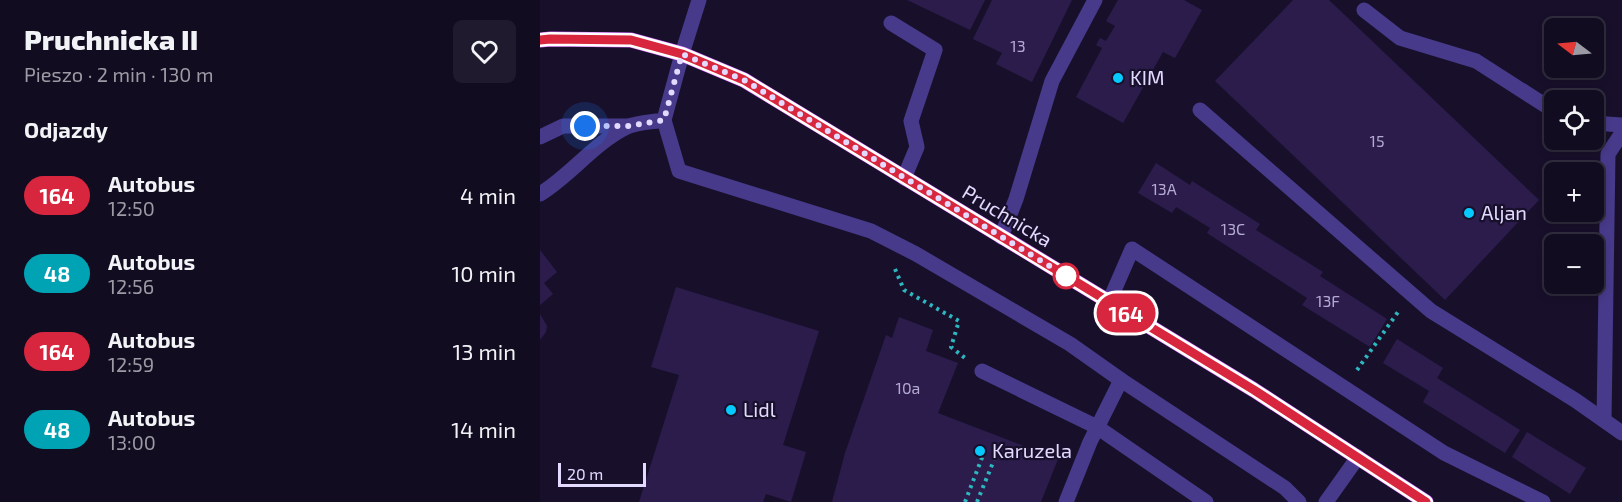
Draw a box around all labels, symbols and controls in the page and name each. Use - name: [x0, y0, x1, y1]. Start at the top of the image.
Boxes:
- north arrow: [1544, 18, 1604, 78]
- map controls: [1544, 18, 1604, 294]
- button: heart: [453, 20, 516, 83]
- text: Pruchnicka II: [24, 22, 198, 56]
- house number: 13: [1010, 36, 1026, 55]
- text: Pieszo · 2 min · 130 m: [24, 62, 213, 86]
- place label: KIM: [1130, 65, 1165, 89]
- marker: KIM: [1111, 71, 1125, 85]
- button: locate: [1544, 90, 1604, 150]
- your location: [570, 111, 600, 141]
- text: Odjazdy: [24, 116, 108, 142]
- house number: 15: [1370, 131, 1384, 150]
- button: +: [1544, 162, 1604, 222]
- text: Autobus: [108, 170, 195, 196]
- street label: Pruchnicka: [958, 179, 1057, 251]
- house number: 13A: [1151, 179, 1177, 198]
- text: 4 min: [460, 182, 516, 208]
- text: 164: [40, 183, 74, 208]
- text: 12:50: [108, 196, 155, 220]
- place label: Aljan: [1481, 200, 1527, 224]
- marker: Aljan: [1462, 206, 1476, 220]
- house number: 13C: [1221, 219, 1245, 238]
- button: −: [1544, 234, 1604, 294]
- text: Autobus: [108, 248, 195, 274]
- text: 10 min: [452, 260, 516, 286]
- text: 48: [44, 261, 70, 286]
- unlabelled marker: [1053, 263, 1079, 289]
- text: 12:56: [108, 274, 154, 298]
- house number: 13F: [1316, 291, 1340, 310]
- line badge: 164: [1092, 294, 1160, 332]
- text: 164: [1109, 301, 1143, 326]
- text: Autobus: [108, 326, 195, 352]
- text: 13 min: [453, 338, 516, 364]
- text: 164: [40, 339, 74, 364]
- text: 12:59: [108, 352, 154, 376]
- house number: 10a: [896, 378, 920, 397]
- place label: Lidl: [743, 397, 776, 421]
- marker: Lidl: [724, 403, 738, 417]
- text: Autobus: [108, 404, 195, 430]
- text: 14 min: [451, 416, 516, 442]
- text: 48: [44, 417, 70, 442]
- text: 13:00: [108, 430, 156, 454]
- place label: Karuzela: [992, 438, 1072, 462]
- marker: Karuzela: [973, 444, 987, 458]
- scale bar: [558, 460, 646, 488]
- text: 20 m: [567, 464, 603, 483]

